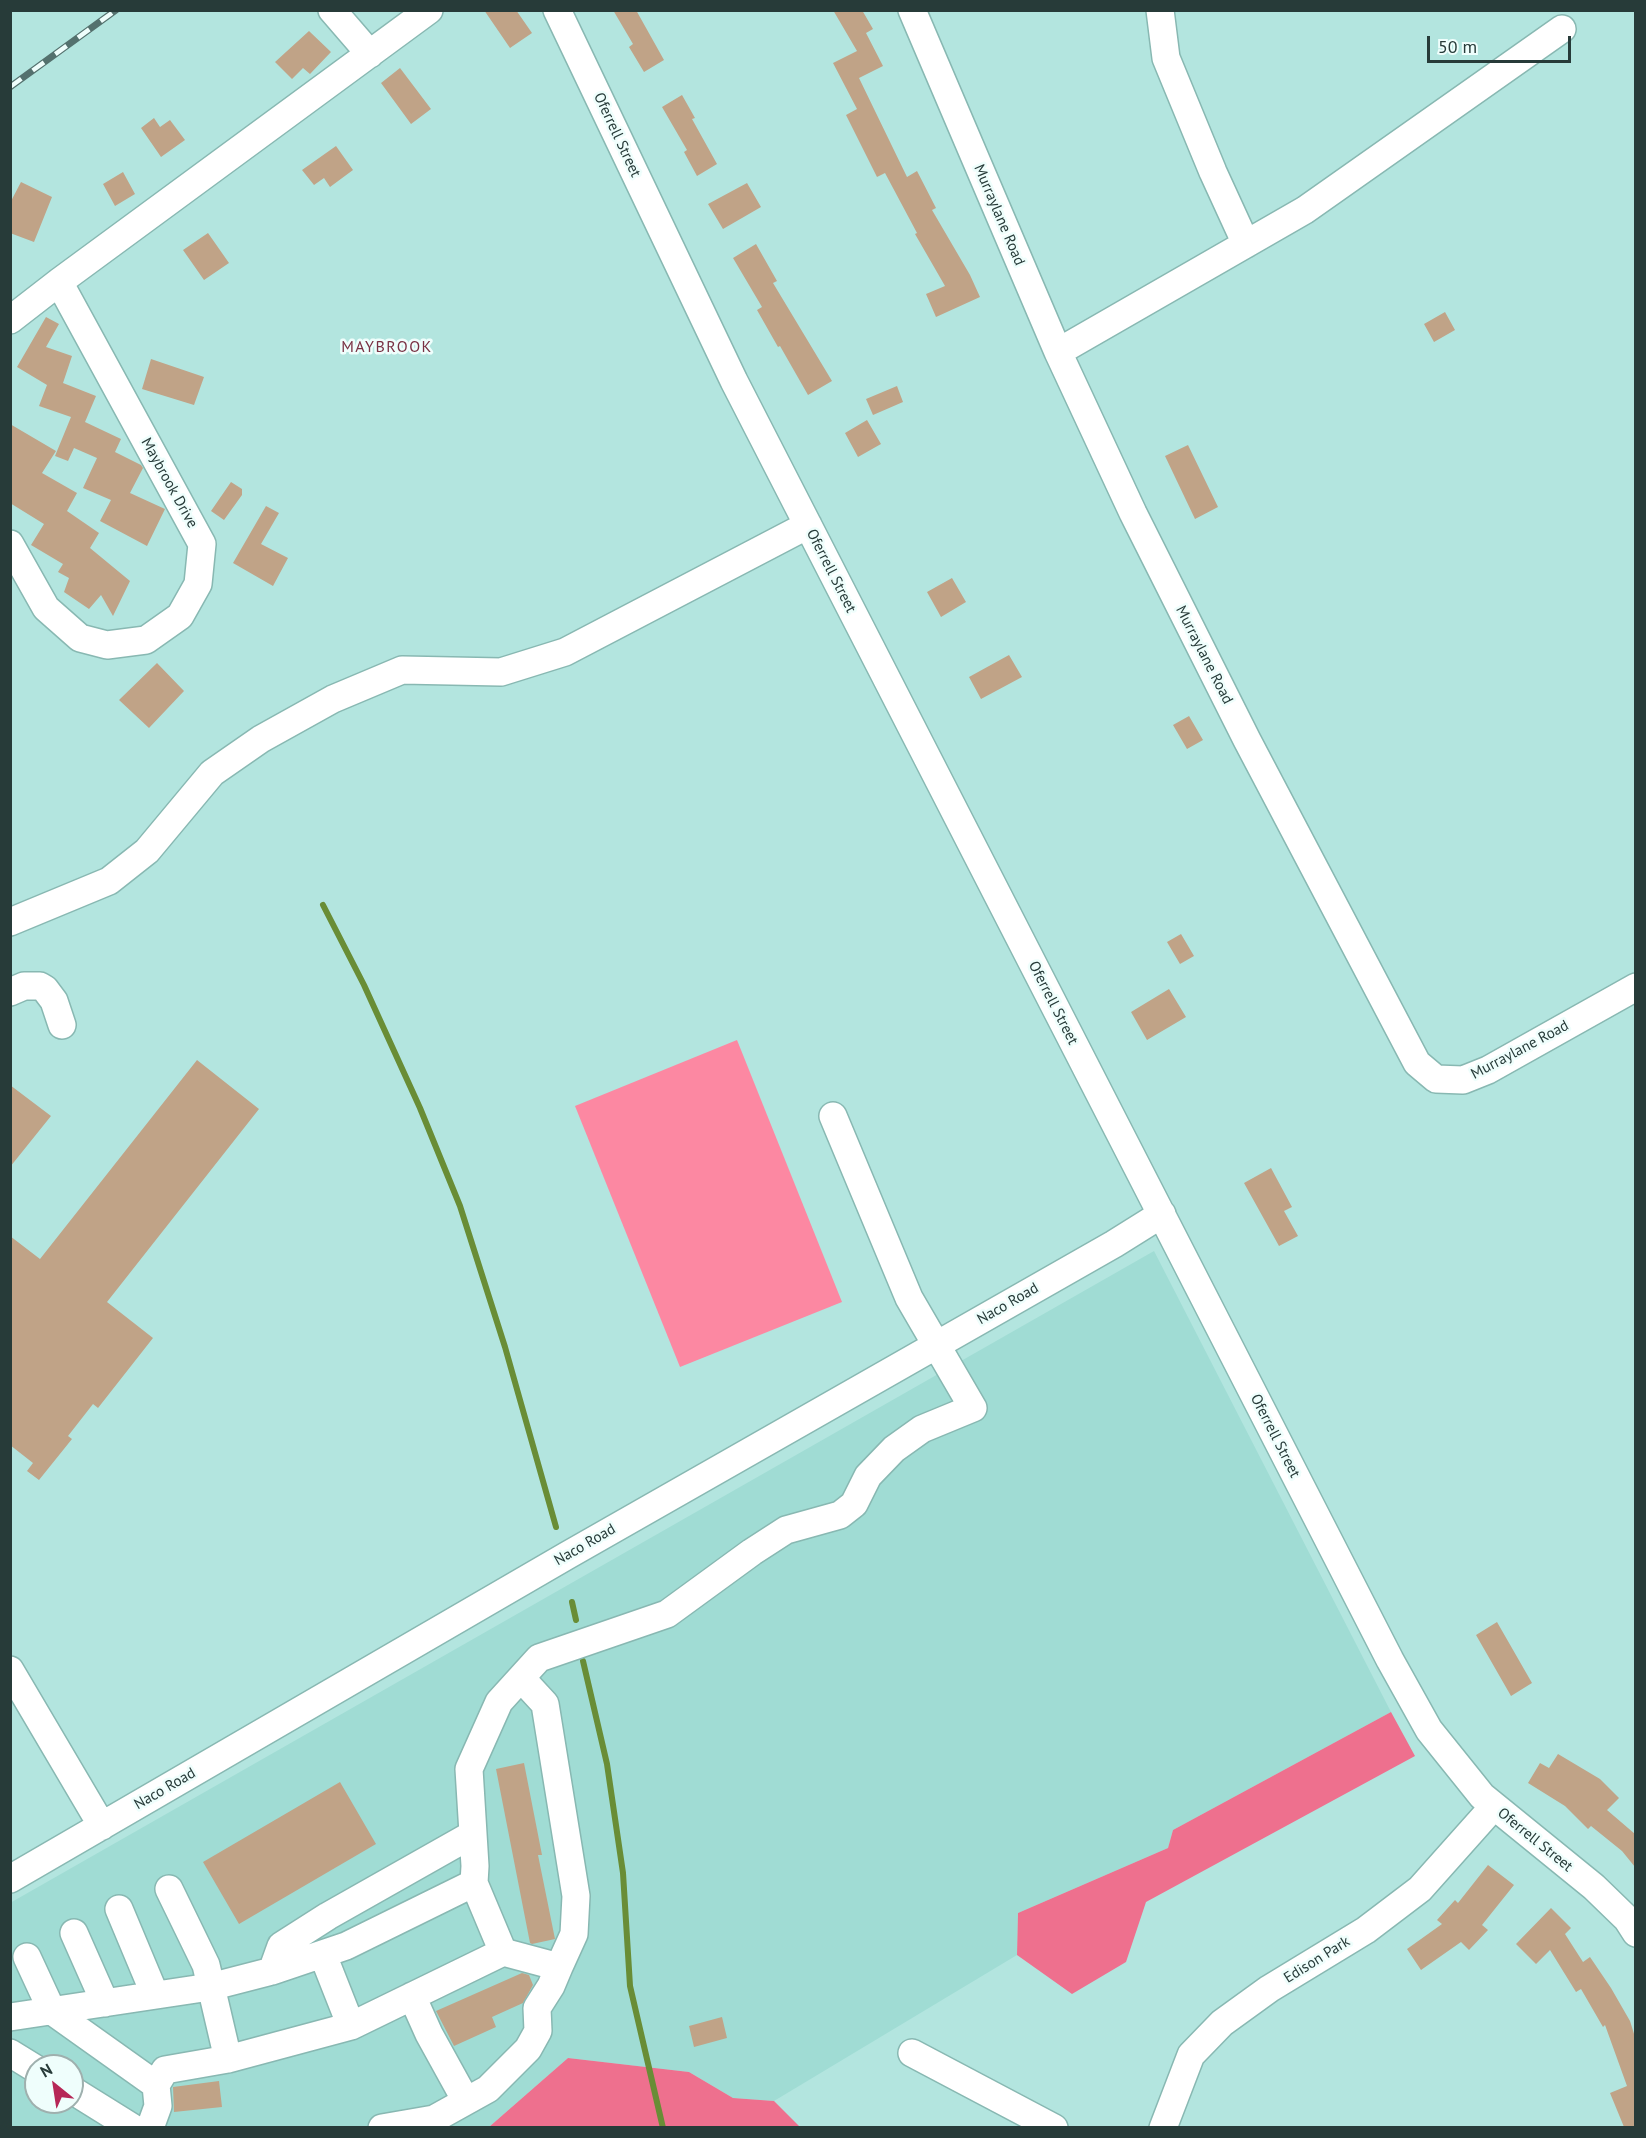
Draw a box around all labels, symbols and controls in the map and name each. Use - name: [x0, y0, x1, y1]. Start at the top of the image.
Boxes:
- scale bar: [1430, 24, 1574, 62]
- text: 50 m: [1438, 35, 1477, 58]
- street label: Oferrell Street: [590, 90, 644, 180]
- street label: Murraylane Road: [970, 162, 1028, 268]
- district label: MAYBROOK: [341, 337, 433, 357]
- street label: Maybrook Drive: [137, 435, 201, 531]
- street label: Oferrell Street: [802, 526, 860, 616]
- street label: Murraylane Road: [1171, 603, 1237, 707]
- street label: Oferrell Street: [1024, 958, 1082, 1048]
- street label: Murraylane Road: [1468, 1017, 1572, 1083]
- street label: Naco Road: [974, 1279, 1042, 1329]
- street label: Oferrell Street: [1246, 1391, 1304, 1481]
- street label: Naco Road: [551, 1520, 619, 1570]
- street label: Naco Road: [131, 1764, 199, 1814]
- street label: Oferrell Street: [1494, 1804, 1576, 1876]
- street label: Edison Park: [1281, 1933, 1353, 1987]
- north arrow: [24, 2054, 84, 2114]
- text: N: [36, 2059, 56, 2081]

